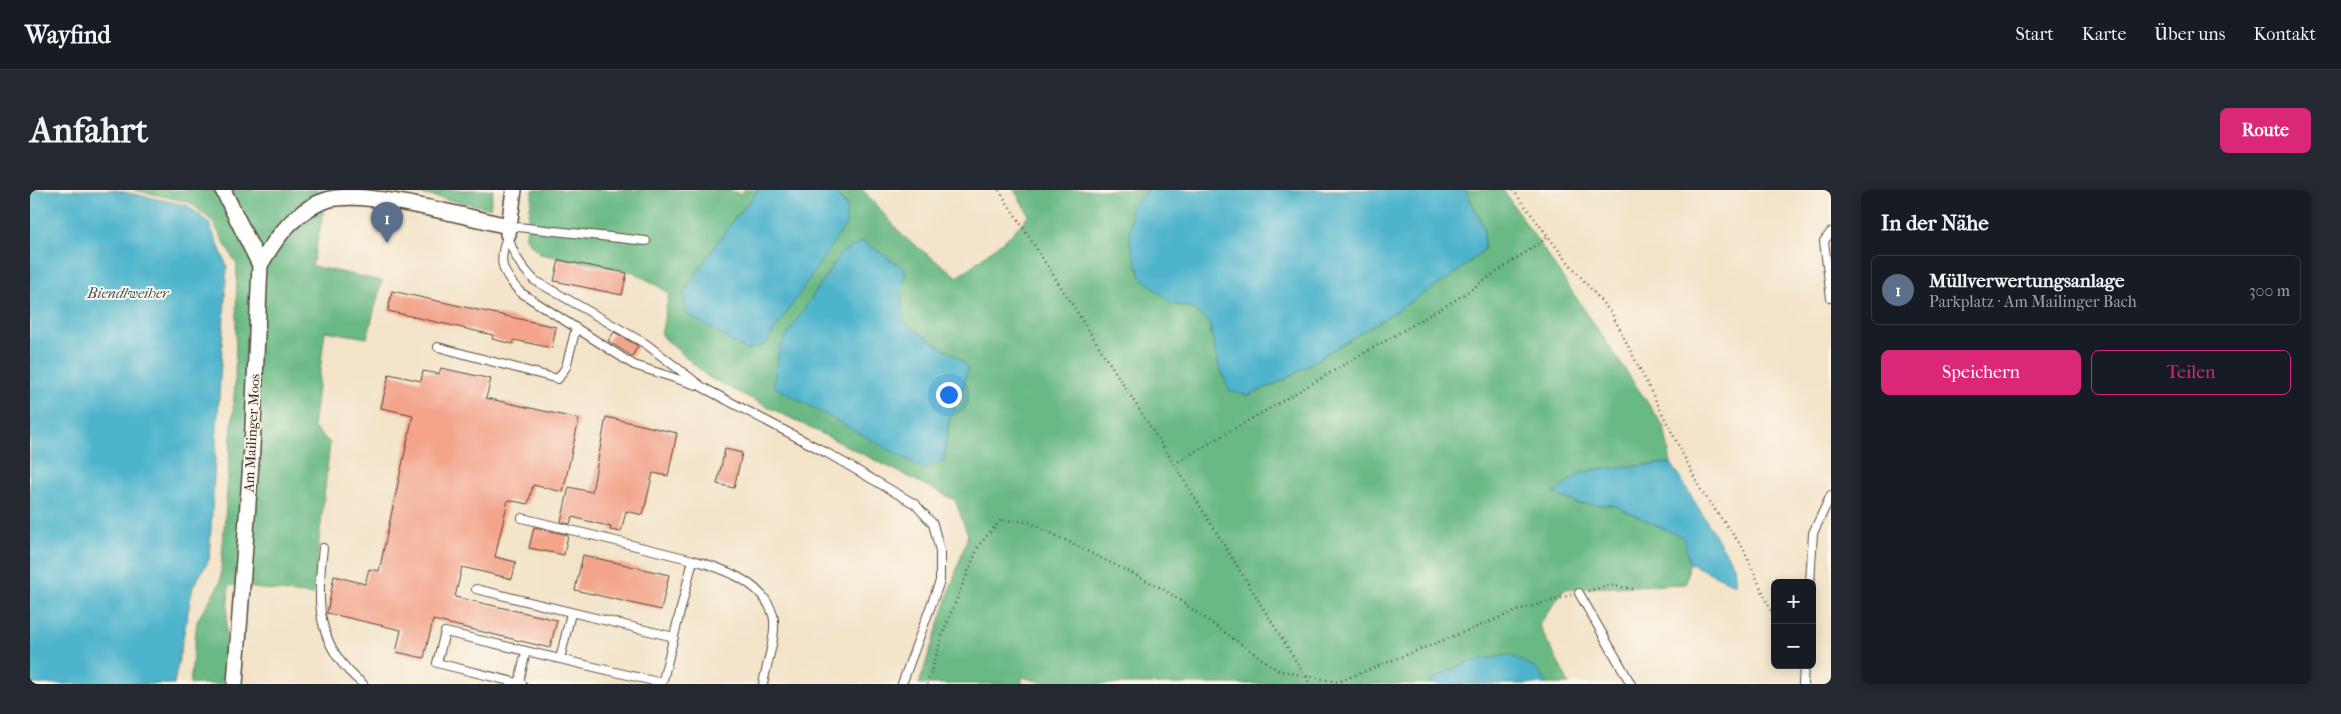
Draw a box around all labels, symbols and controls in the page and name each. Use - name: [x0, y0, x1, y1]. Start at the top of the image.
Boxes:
- text: Wayfind: [25, 21, 111, 49]
- text: Start: [2015, 24, 2054, 45]
- text: Karte: [2082, 24, 2126, 45]
- text: Über uns: [2154, 24, 2225, 45]
- text: Kontakt: [2253, 24, 2316, 45]
- button: Route: [2220, 108, 2311, 153]
- text: Anfahrt: [30, 110, 148, 151]
- pin: 1: [371, 202, 403, 243]
- text: In der Nähe: [1881, 211, 1989, 235]
- text: Müllverwertungsanlage: [1929, 270, 2124, 292]
- text: 1: [1895, 281, 1901, 300]
- text: 300 m: [2249, 281, 2290, 300]
- water label: Biendlweiher: [86, 284, 170, 302]
- text: Parkplatz · Am Mailinger Bach: [1929, 292, 2137, 311]
- button: Speichern: [1881, 350, 2081, 395]
- button: Teilen: [2091, 350, 2291, 395]
- street label: Am Mailinger Moos: [240, 373, 264, 494]
- your location: [936, 382, 962, 408]
- map controls: [1771, 579, 1816, 669]
- button: +: [1771, 579, 1816, 624]
- button: −: [1771, 624, 1816, 669]

